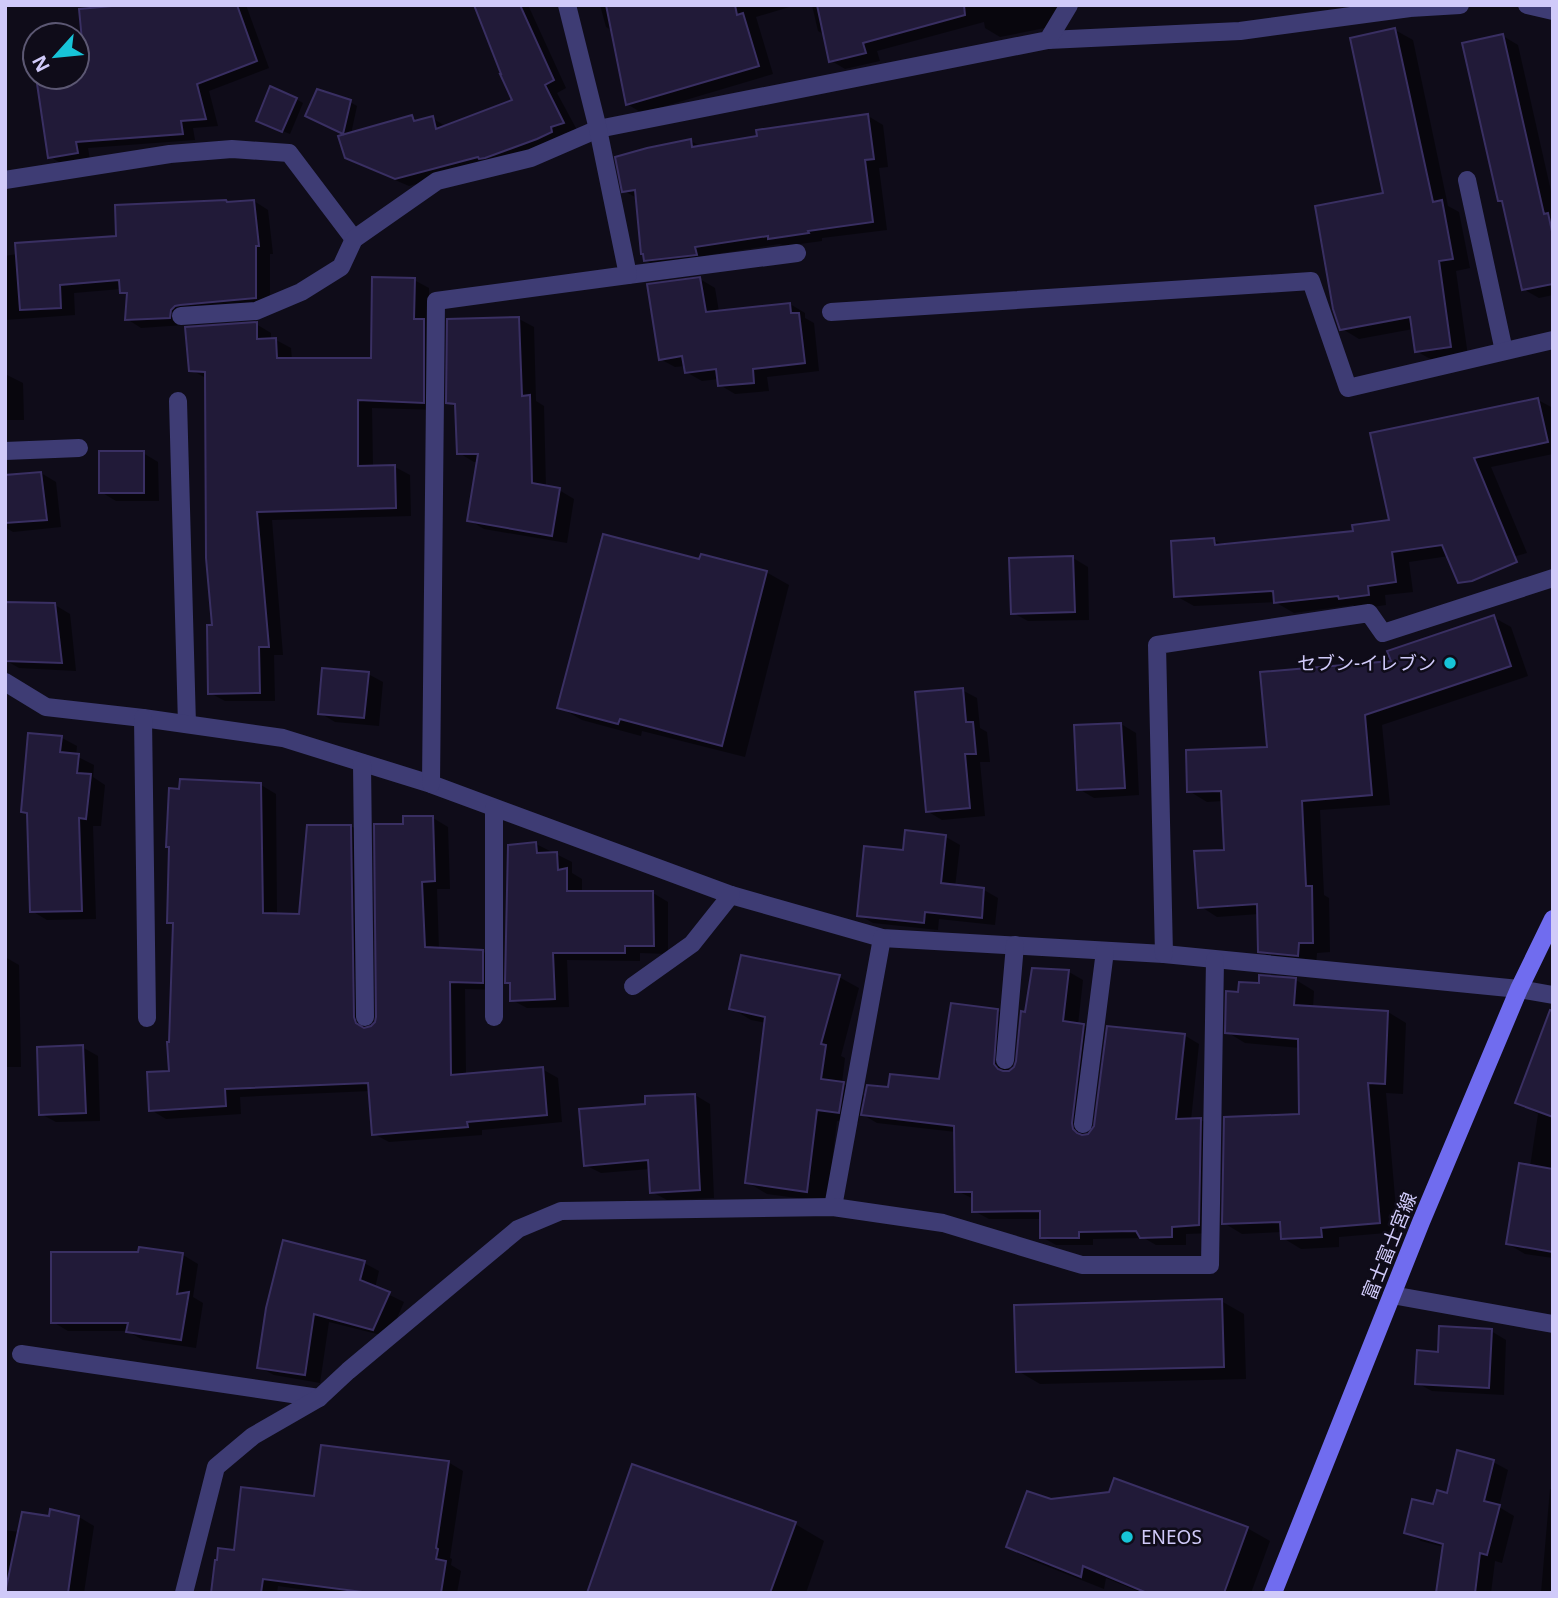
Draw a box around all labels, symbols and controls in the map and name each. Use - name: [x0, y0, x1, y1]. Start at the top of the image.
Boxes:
- north arrow: [21, 21, 91, 91]
- text: N: [26, 51, 56, 77]
- place label: セブン-イレブン: [1297, 650, 1436, 676]
- marker: セブン-イレブン: [1442, 655, 1458, 671]
- street label: 富士富士宮線: [1356, 1188, 1422, 1304]
- place label: ENEOS: [1141, 1524, 1202, 1550]
- marker: ENEOS: [1119, 1529, 1135, 1545]

